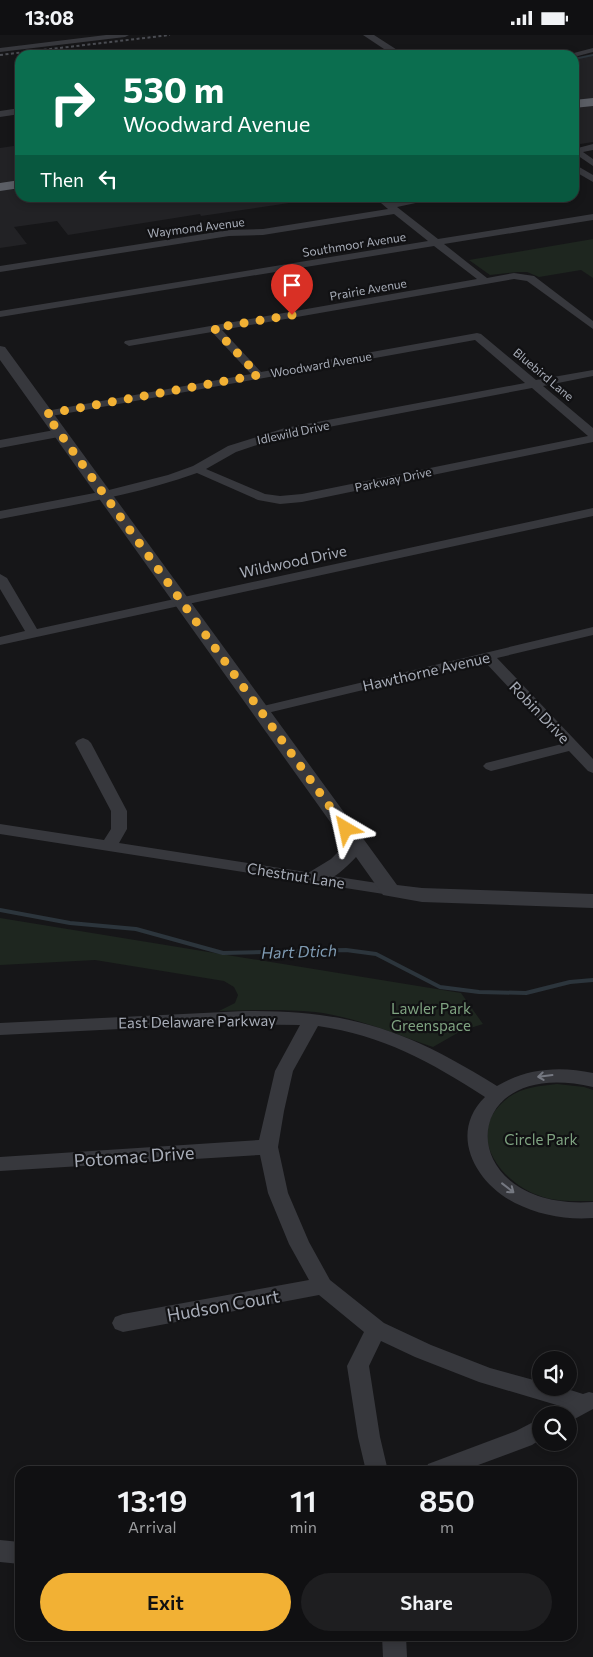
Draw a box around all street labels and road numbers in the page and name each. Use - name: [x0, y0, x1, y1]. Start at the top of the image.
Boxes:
- street label: Waymond Avenue: [147, 214, 245, 240]
- street label: Southmoor Avenue: [301, 229, 407, 259]
- street label: Prairie Avenue: [328, 275, 408, 303]
- street label: Bluebird Lane: [511, 345, 577, 403]
- street label: Woodward Avenue: [269, 348, 373, 380]
- street label: Idlewild Drive: [256, 418, 330, 446]
- street label: Parkway Drive: [353, 464, 433, 494]
- street label: Wildwood Drive: [238, 541, 348, 581]
- street label: Hawthorne Avenue: [361, 648, 491, 694]
- street label: Robin Drive: [506, 677, 574, 747]
- street label: Chestnut Lane: [246, 858, 346, 892]
- street label: East Delaware Parkway: [118, 1011, 276, 1031]
- street label: Potomac Drive: [73, 1141, 195, 1171]
- street label: Hudson Court: [165, 1284, 281, 1326]

